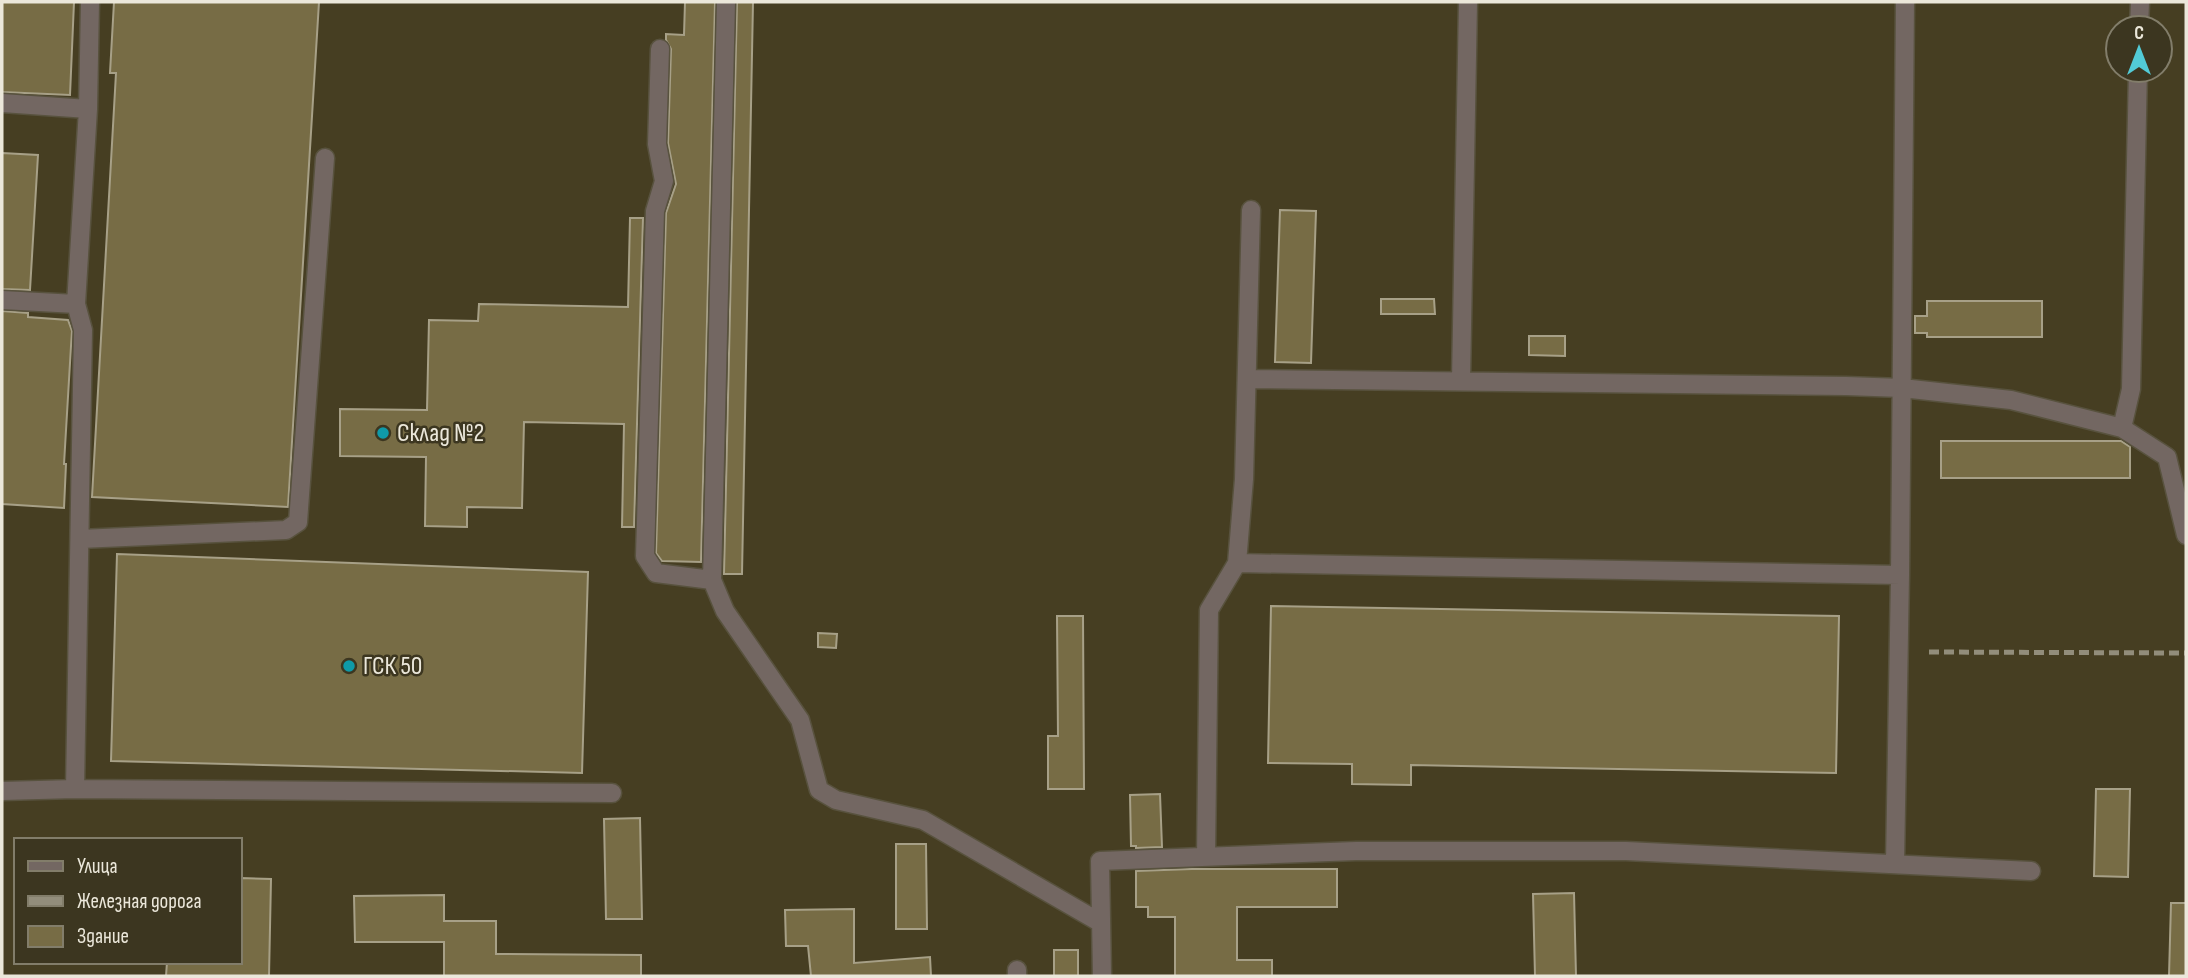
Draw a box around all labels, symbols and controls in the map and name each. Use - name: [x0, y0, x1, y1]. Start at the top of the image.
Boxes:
- north arrow: [2104, 14, 2174, 84]
- text: С: [2134, 22, 2144, 45]
- place label: Склад №2: [397, 418, 484, 449]
- marker: Склад №2: [375, 425, 391, 441]
- place label: ГСК 50: [363, 651, 422, 682]
- marker: ГСК 50: [341, 658, 357, 674]
- legend: [14, 838, 242, 964]
- text: Улица: [77, 854, 118, 879]
- text: Железная дорога: [77, 889, 202, 914]
- text: Здание: [77, 924, 129, 949]

